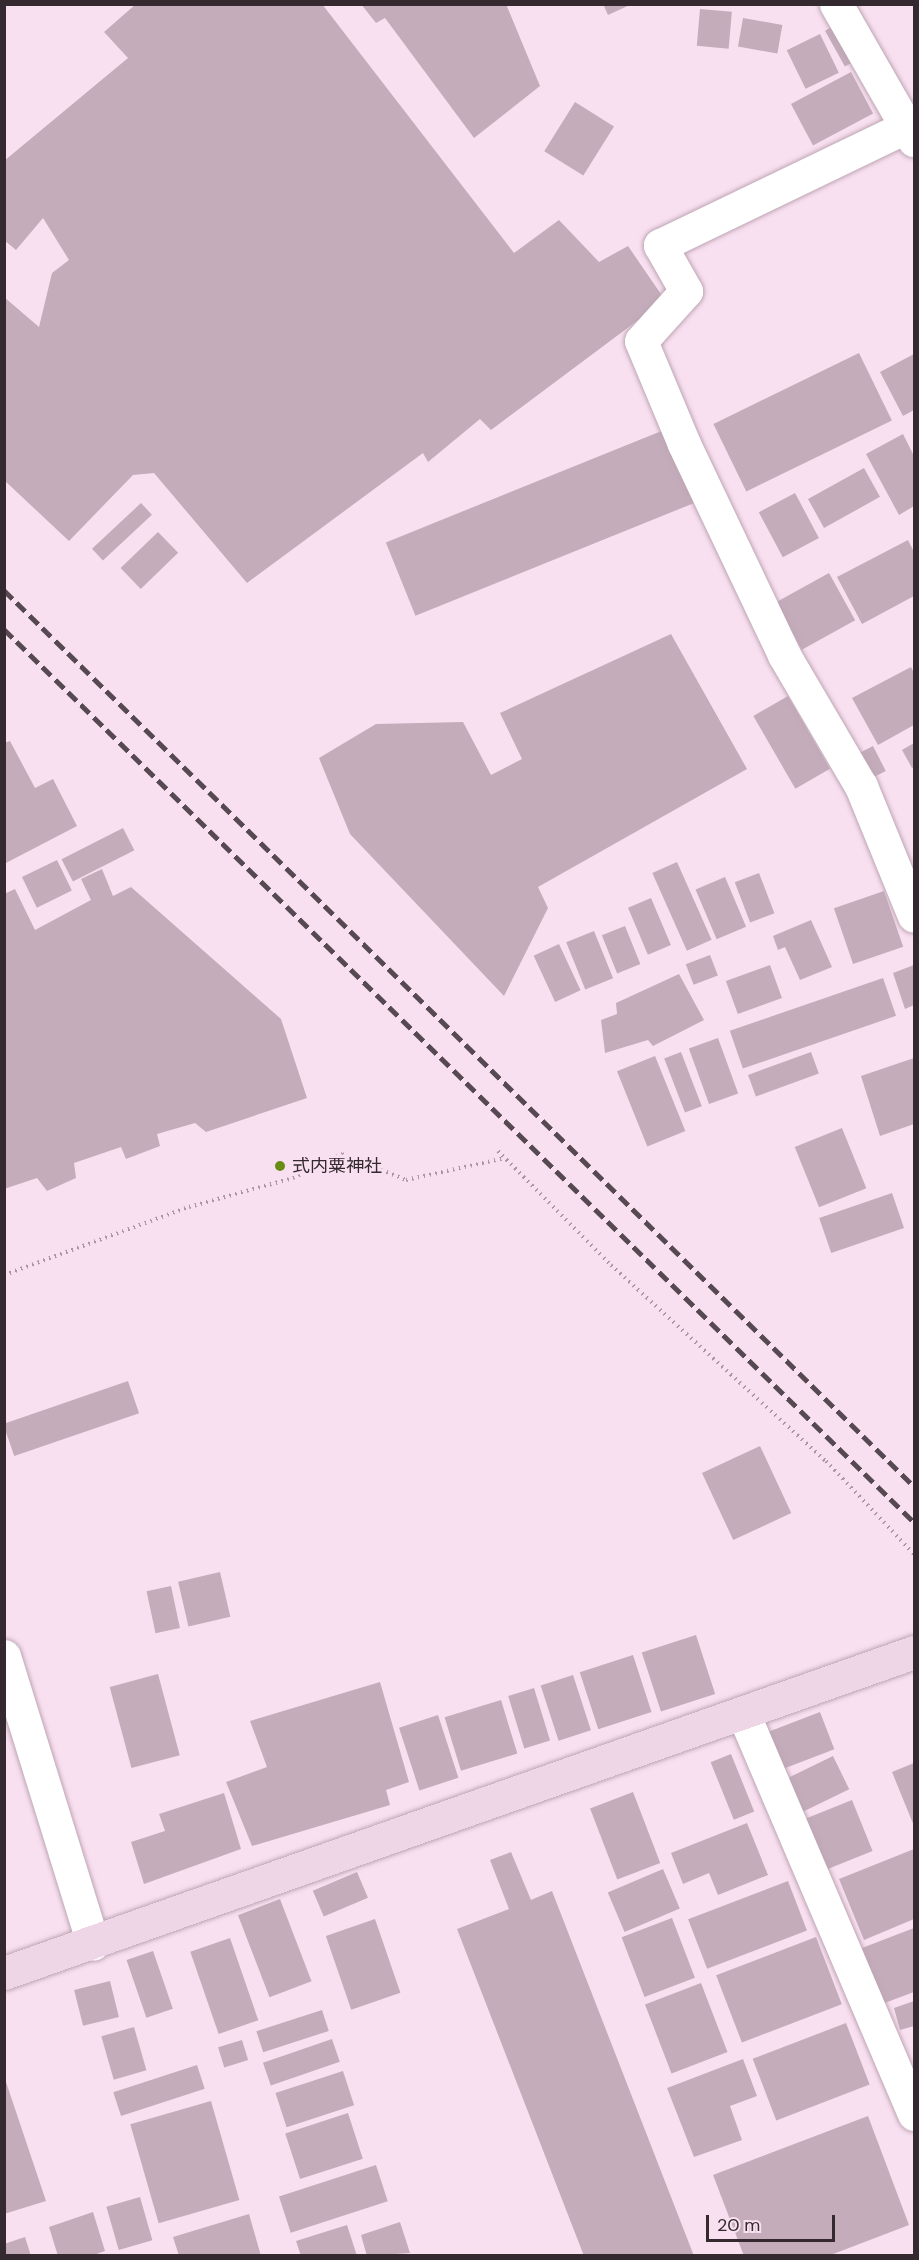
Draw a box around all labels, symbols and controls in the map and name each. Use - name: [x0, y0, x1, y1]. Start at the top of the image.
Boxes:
- place label: 式内粟神社: [292, 1155, 382, 1177]
- marker: 式内粟神社: [273, 1159, 287, 1173]
- scale bar: [709, 2203, 838, 2241]
- text: 20 m: [717, 2213, 760, 2237]

